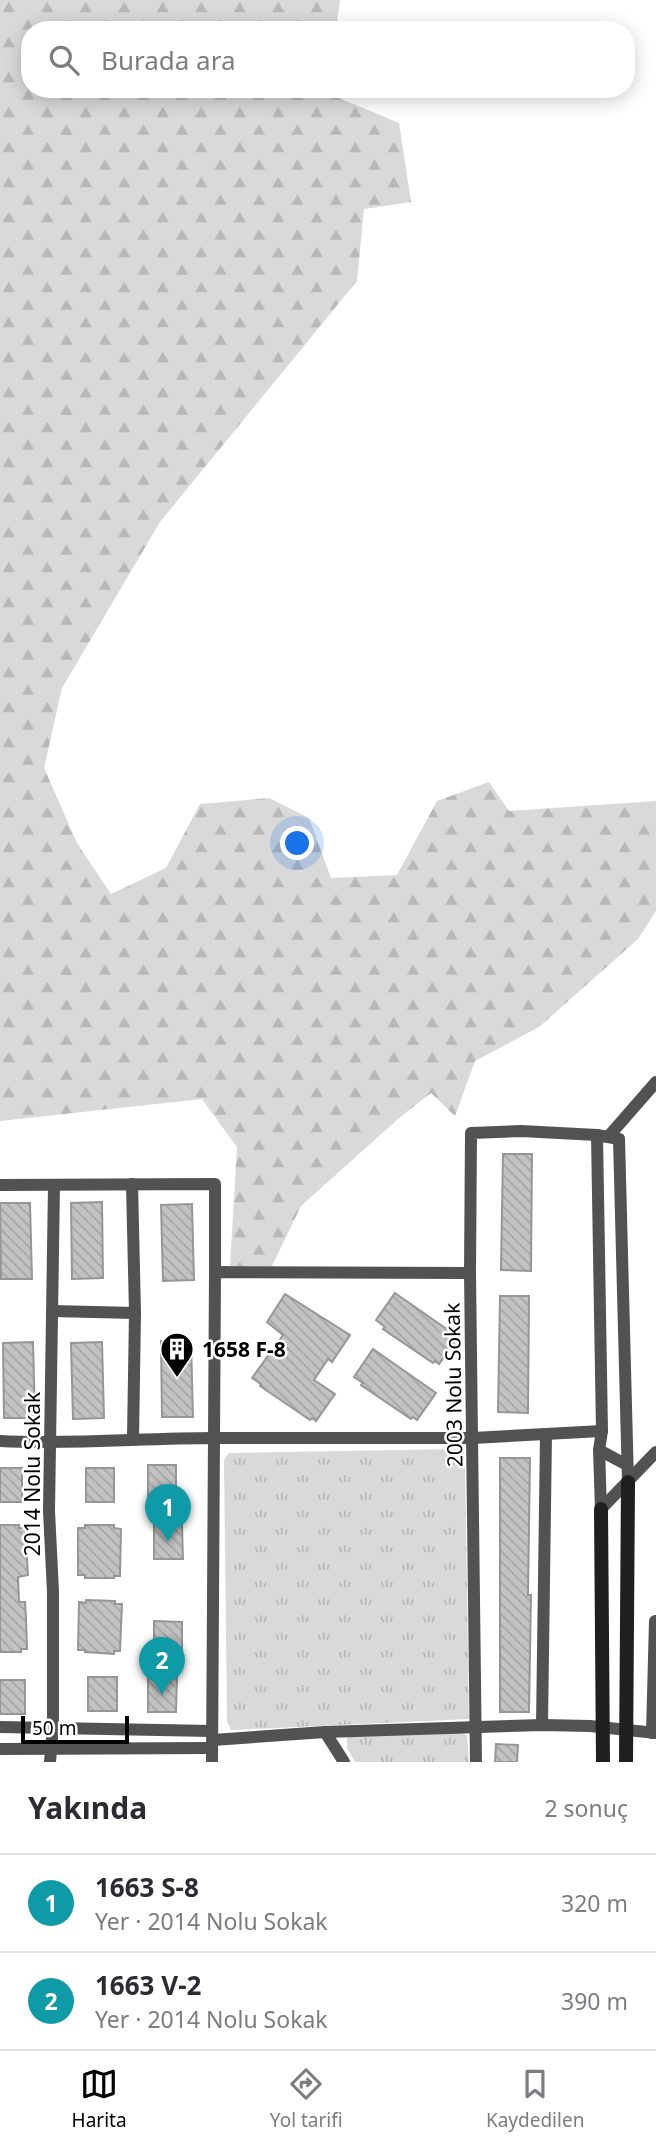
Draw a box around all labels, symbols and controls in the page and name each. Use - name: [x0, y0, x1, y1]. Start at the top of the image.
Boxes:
- search box: [21, 21, 635, 98]
- icon: search: [45, 41, 83, 79]
- text: Burada ara: [101, 42, 236, 78]
- your location: [280, 826, 314, 860]
- street label: 2003 Nolu Sokak: [438, 1302, 468, 1467]
- building icon: 1658 F-8: [158, 1330, 196, 1379]
- place label: 1658 F-8: [202, 1335, 286, 1363]
- street label: 2014 Nolu Sokak: [18, 1391, 46, 1556]
- pin: 1: [145, 1484, 191, 1542]
- pin: 2: [139, 1637, 185, 1695]
- scale bar: [21, 1713, 130, 1745]
- text: 50 m: [32, 1715, 76, 1741]
- text: Yakında: [28, 1787, 147, 1828]
- text: 2 sonuç: [544, 1792, 628, 1824]
- text: 1663 S-8: [95, 1869, 199, 1905]
- text: 1: [44, 1887, 58, 1919]
- text: 320 m: [561, 1887, 628, 1919]
- text: Yer · 2014 Nolu Sokak: [95, 1905, 328, 1937]
- text: 1663 V-2: [95, 1967, 201, 2003]
- text: 2: [44, 1985, 58, 2017]
- text: 390 m: [561, 1985, 628, 2017]
- text: Yer · 2014 Nolu Sokak: [95, 2003, 328, 2035]
- tab: Harita: [72, 2065, 127, 2133]
- tab: Yol tarifi: [270, 2065, 343, 2133]
- tab: Kaydedilen: [486, 2065, 584, 2133]

